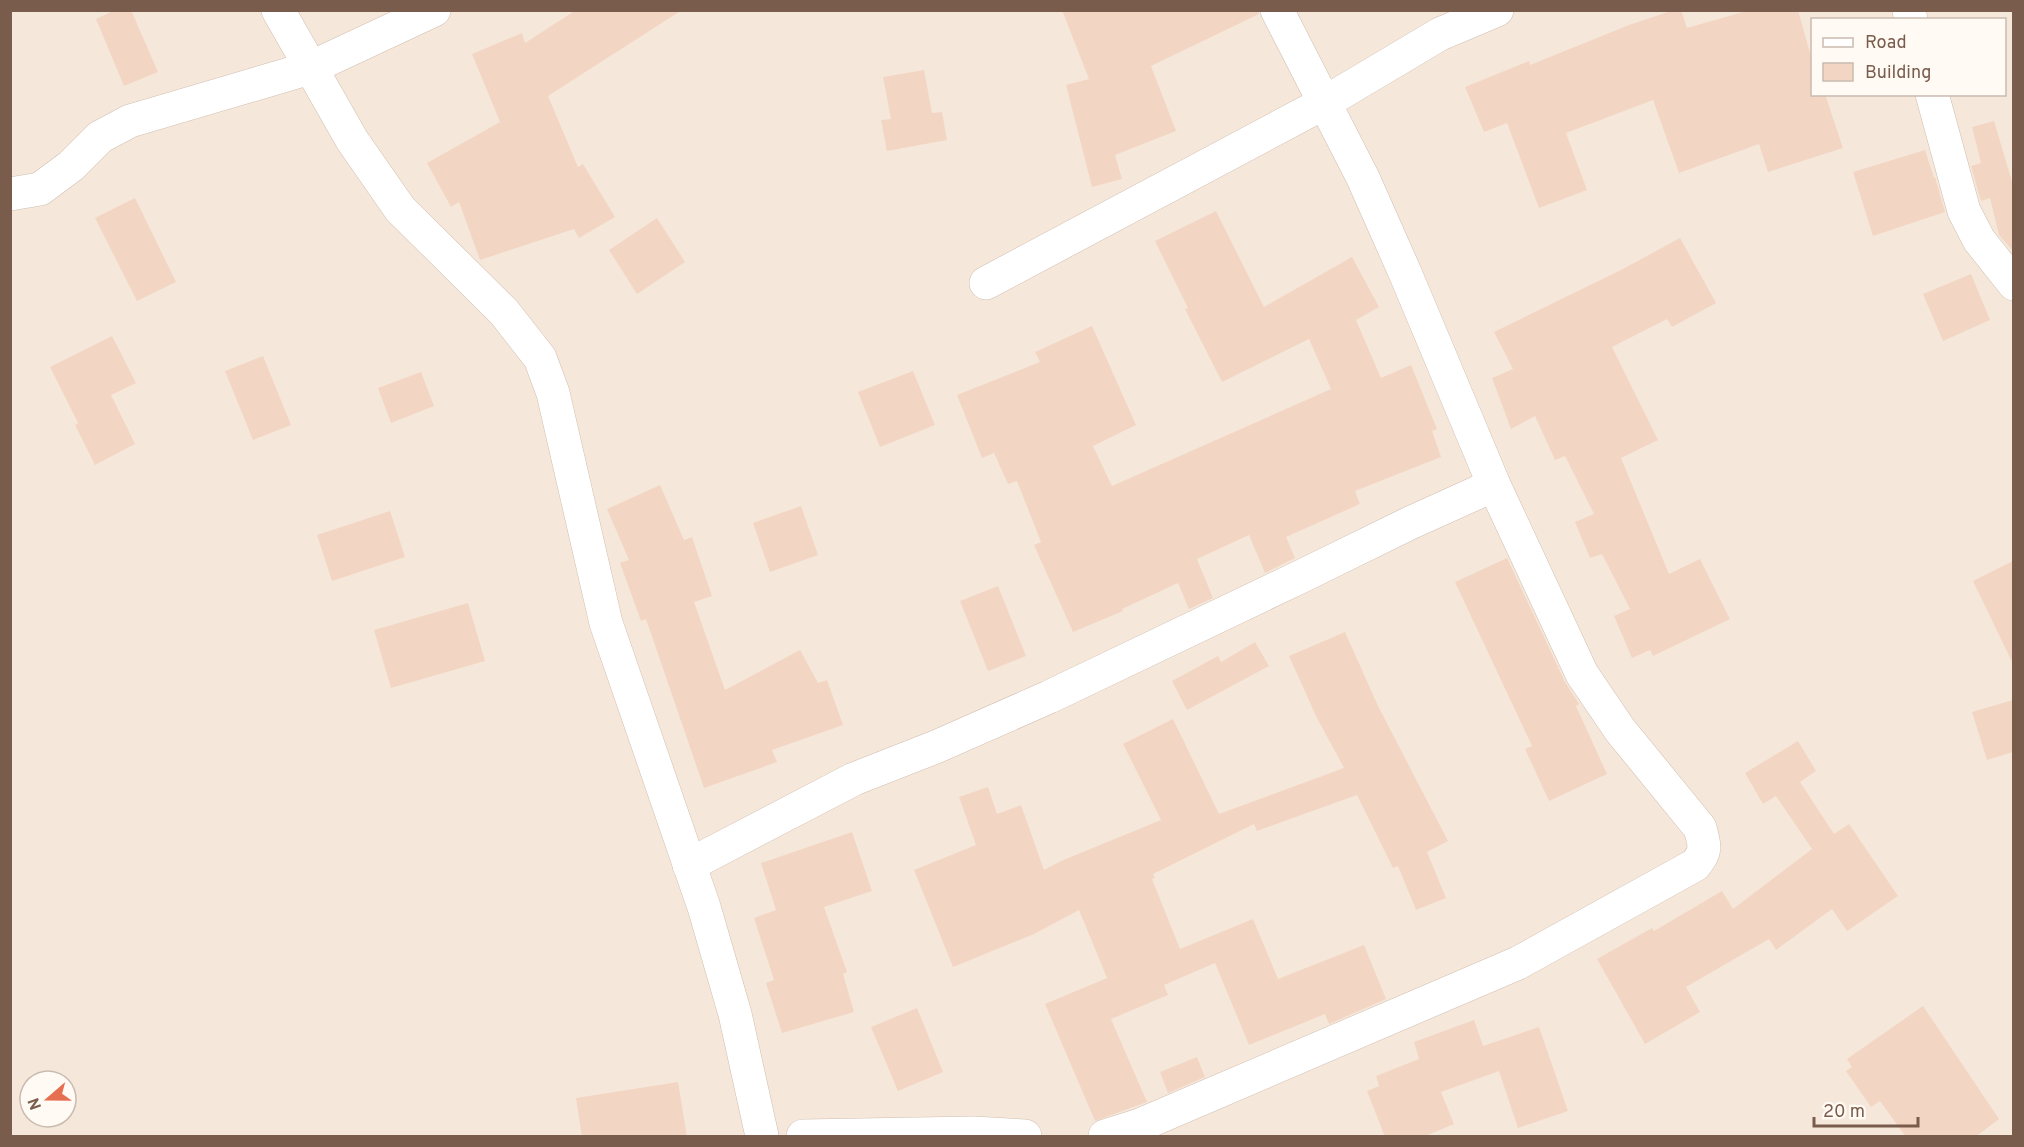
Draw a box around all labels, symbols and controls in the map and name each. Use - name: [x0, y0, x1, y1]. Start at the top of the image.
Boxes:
- legend: [1811, 18, 2006, 96]
- text: Road: [1865, 32, 1907, 55]
- text: Building: [1865, 62, 1931, 85]
- north arrow: [18, 1069, 78, 1129]
- scale bar: [1814, 1090, 1918, 1128]
- text: N: [24, 1095, 47, 1112]
- text: 20 m: [1823, 1101, 1865, 1124]

